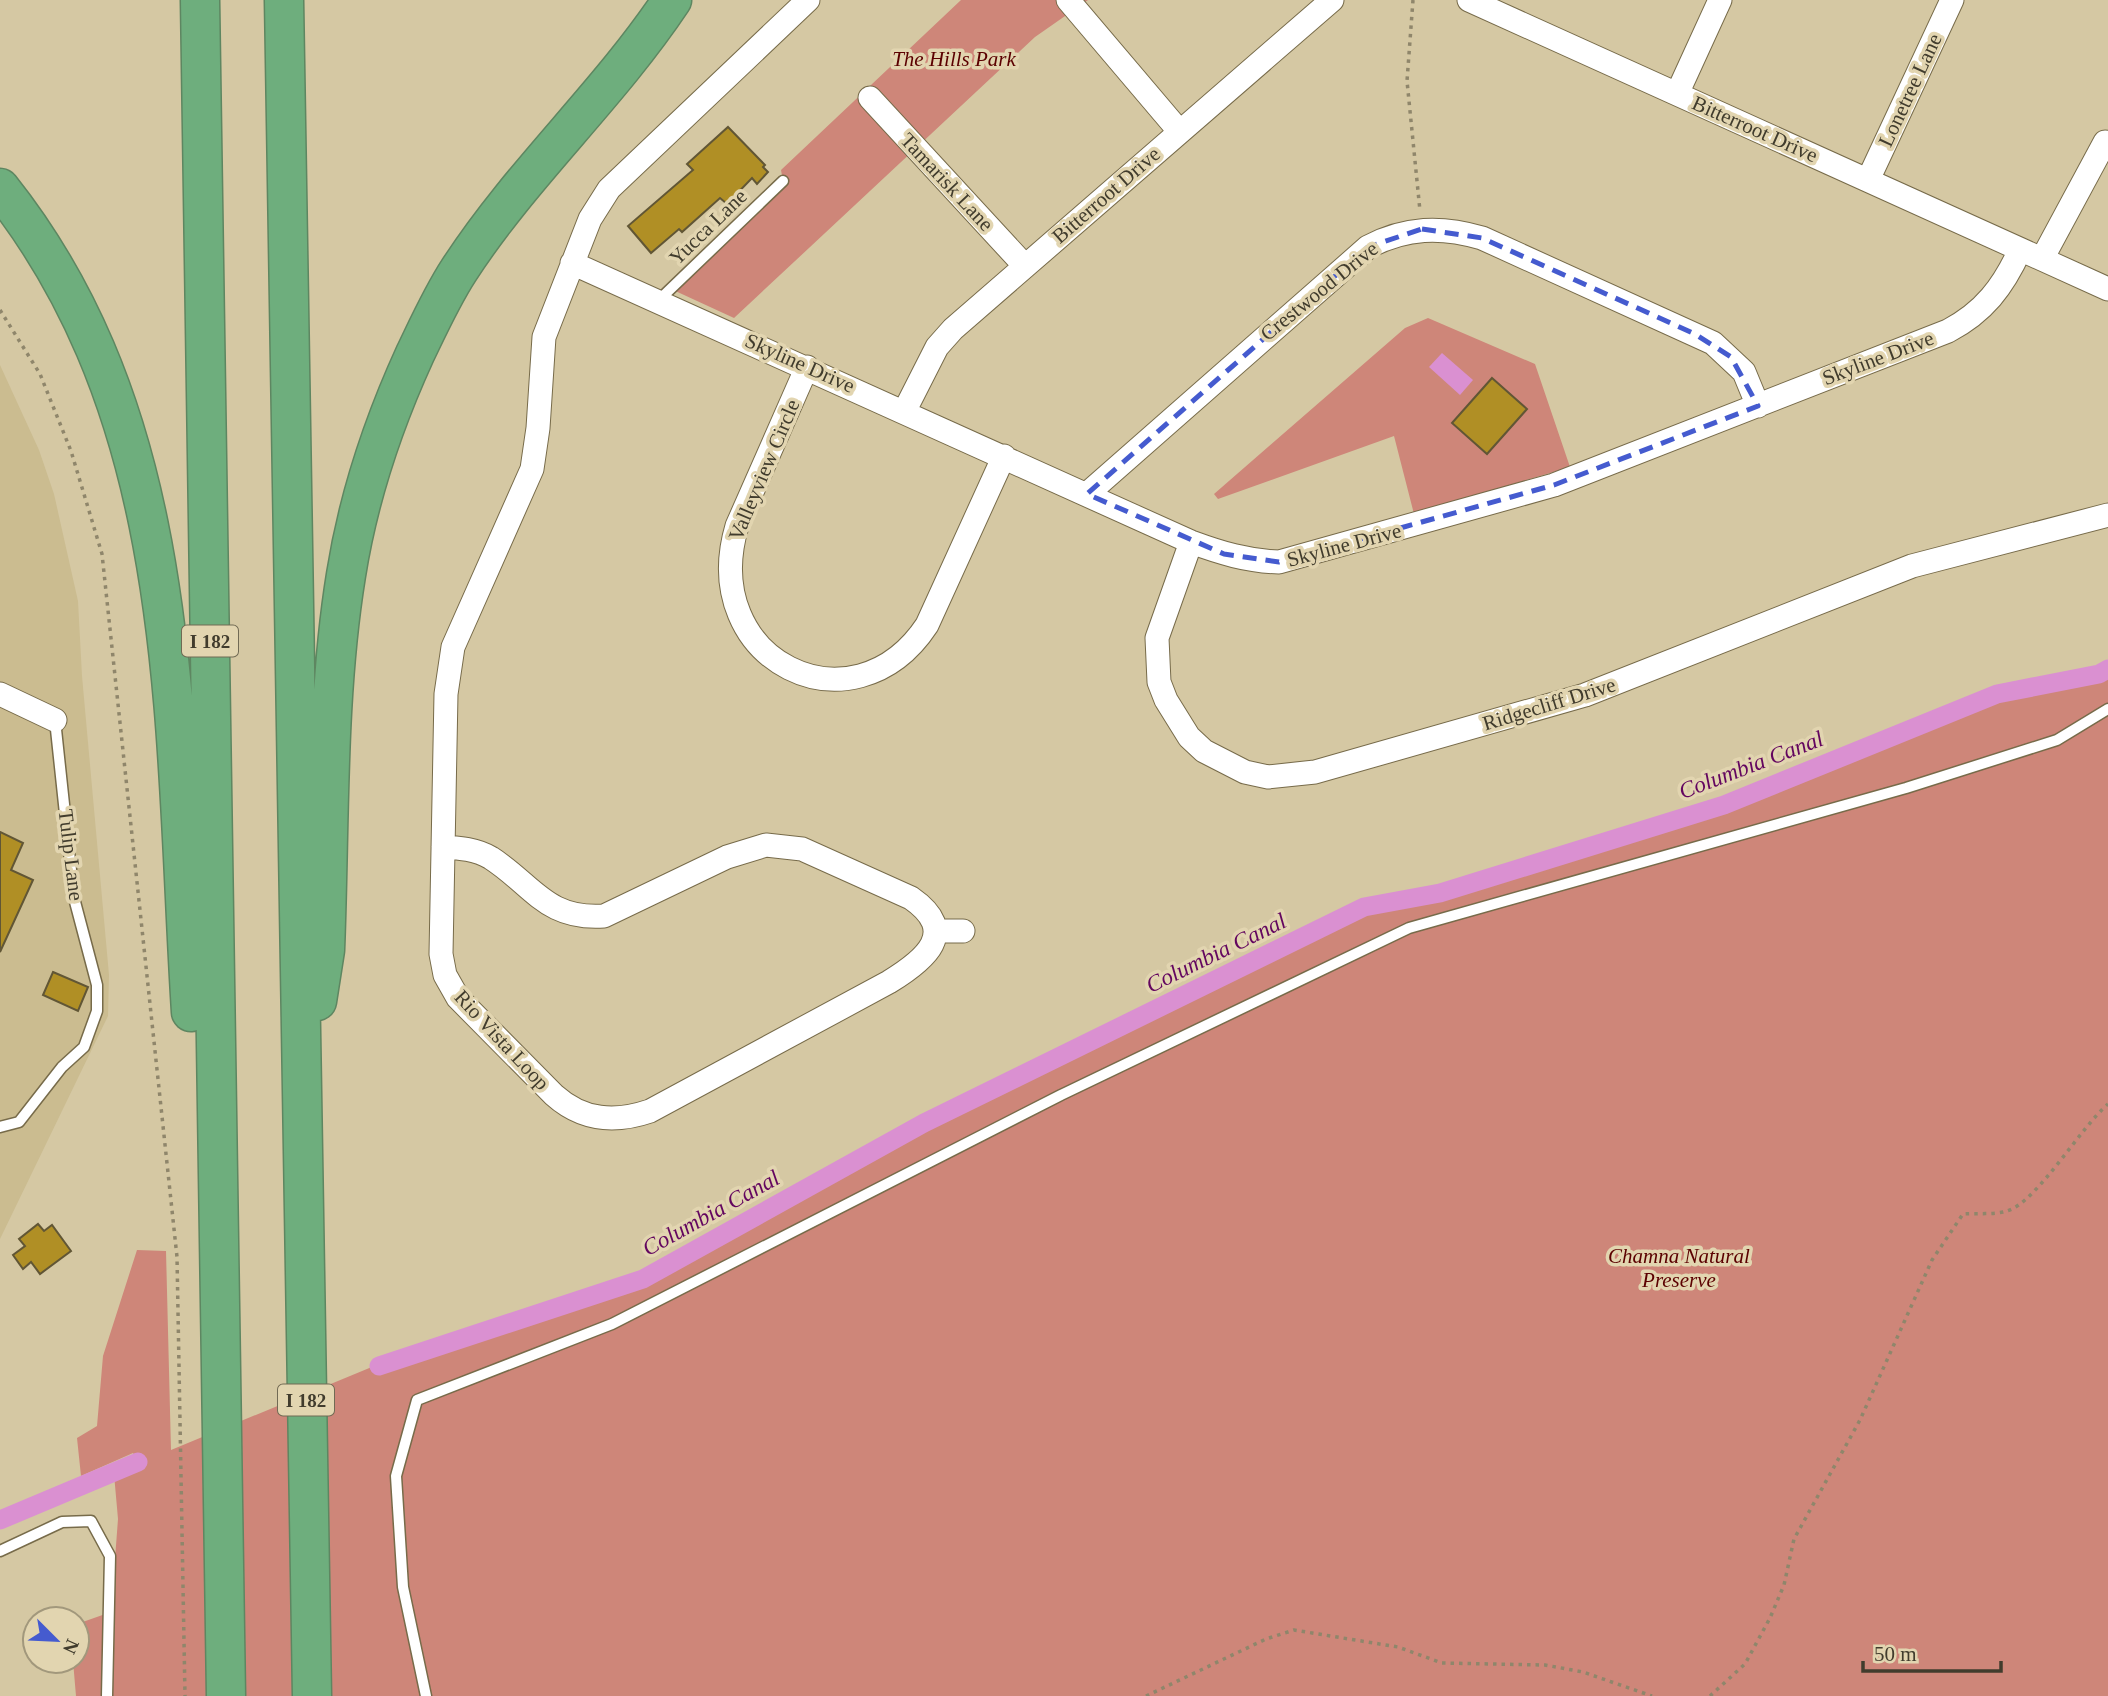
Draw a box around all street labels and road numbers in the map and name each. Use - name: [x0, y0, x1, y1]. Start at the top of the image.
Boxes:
- street label: Lonetree Lane: [1873, 30, 1947, 150]
- street label: Bitterroot Drive: [1689, 91, 1821, 167]
- street label: Tamarisk Lane: [896, 128, 998, 236]
- street label: Bitterroot Drive: [1047, 142, 1165, 248]
- street label: Yucca Lane: [664, 184, 752, 270]
- street label: Crestwood Drive: [1255, 236, 1383, 346]
- street label: Skyline Drive: [1819, 326, 1937, 390]
- street label: Skyline Drive: [742, 328, 858, 398]
- street label: Valleyview Circle: [723, 396, 805, 544]
- street label: Skyline Drive: [1284, 518, 1404, 572]
- road number: I 182: [182, 626, 238, 656]
- street label: Ridgecliff Drive: [1480, 672, 1618, 736]
- street label: Tulip Lane: [53, 808, 89, 902]
- street label: Rio Vista Loop: [450, 985, 554, 1095]
- road number: I 182: [278, 1384, 334, 1416]

